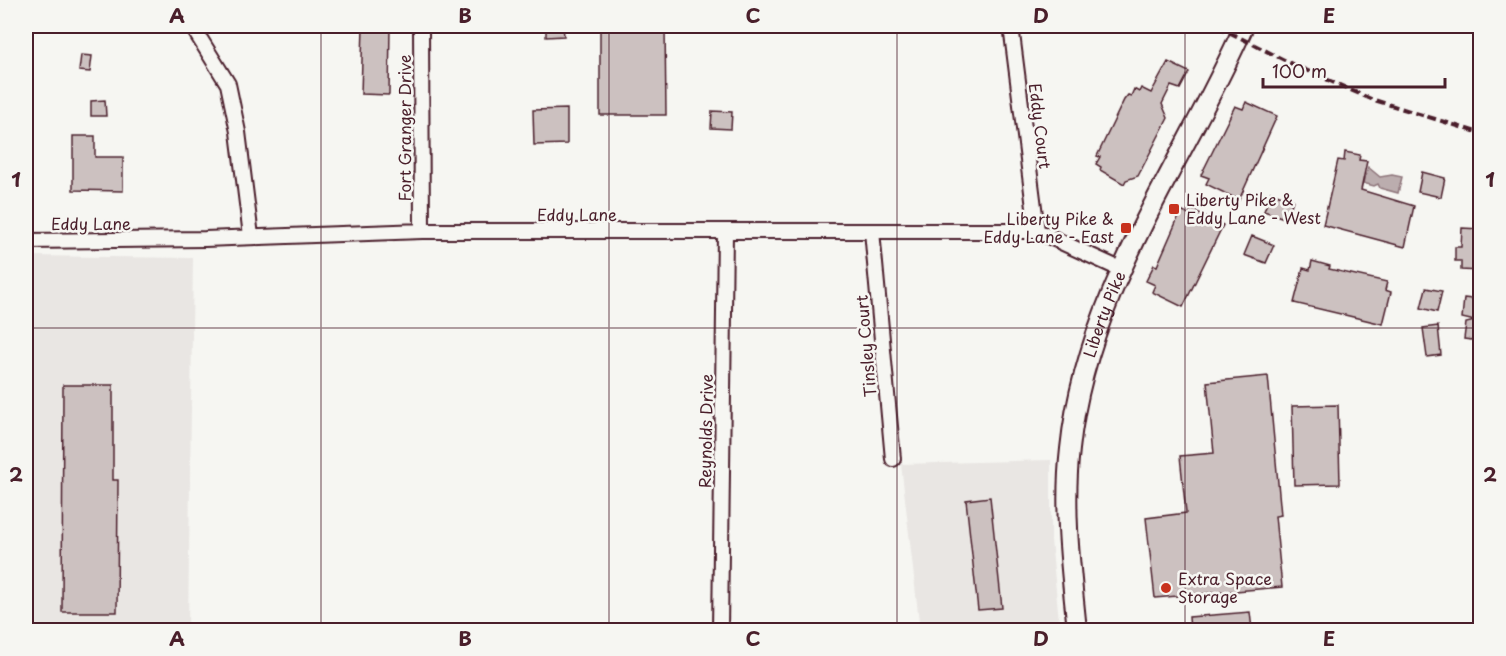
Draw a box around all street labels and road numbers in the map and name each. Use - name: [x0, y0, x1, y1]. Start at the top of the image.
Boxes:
- street label: Fort Granger Drive: [392, 55, 416, 201]
- street label: Eddy Court: [1024, 82, 1058, 171]
- street label: Eddy Lane: [537, 202, 617, 226]
- street label: Eddy Lane: [51, 211, 131, 235]
- street label: Liberty Pike: [1076, 267, 1131, 360]
- street label: Tinsley Court: [849, 294, 881, 398]
- street label: Reynolds Drive: [692, 374, 718, 488]

